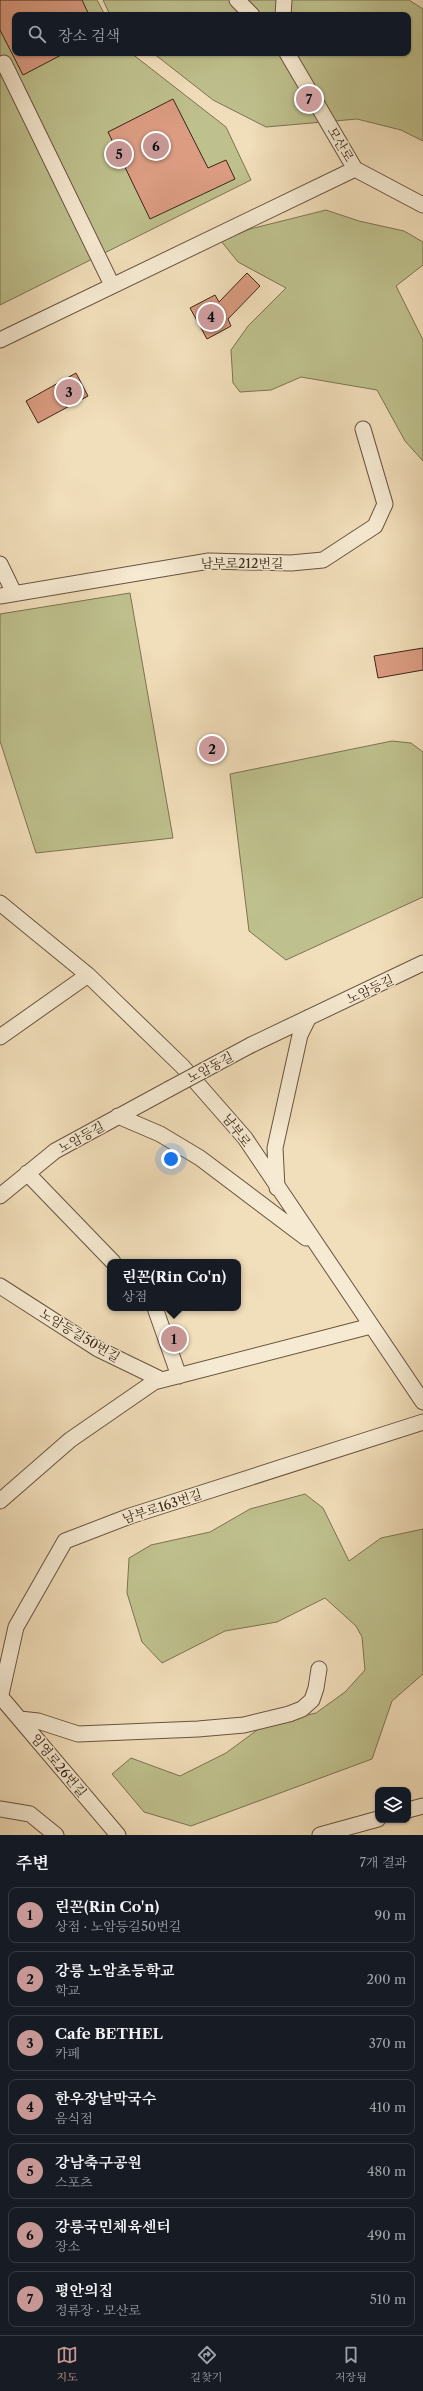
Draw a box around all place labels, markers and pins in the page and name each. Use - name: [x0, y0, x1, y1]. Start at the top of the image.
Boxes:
- pin: 7: [296, 84, 322, 114]
- pin: 6: [143, 131, 169, 161]
- pin: 5: [106, 139, 132, 169]
- pin: 4: [198, 302, 224, 332]
- pin: 3: [56, 377, 82, 407]
- pin: 2: [199, 734, 225, 764]
- pin: 1: [161, 1324, 187, 1354]

